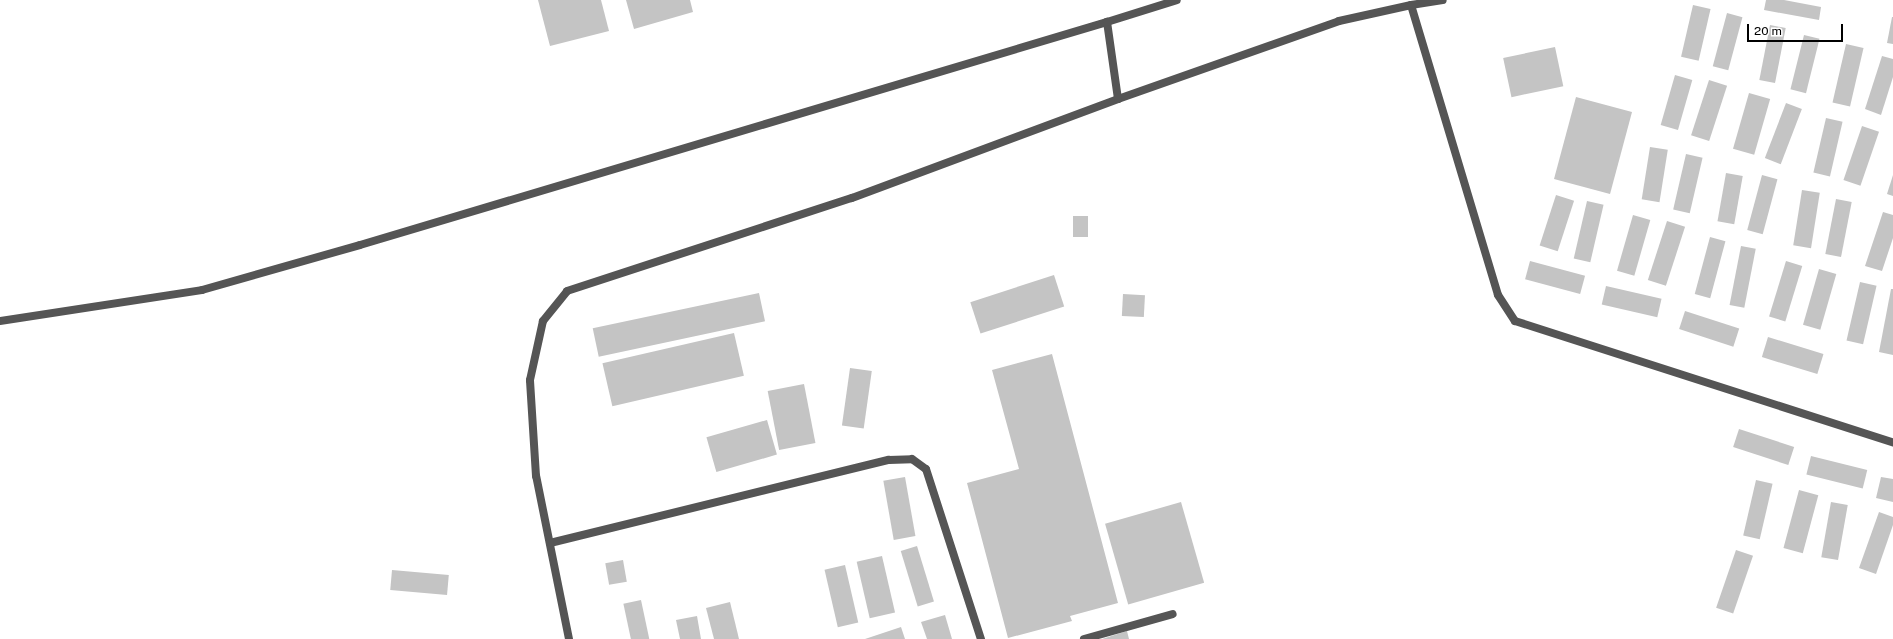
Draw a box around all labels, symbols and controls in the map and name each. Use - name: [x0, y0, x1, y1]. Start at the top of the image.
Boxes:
- scale bar: [1749, 16, 1845, 42]
- text: 20 m: [1754, 24, 1782, 38]

